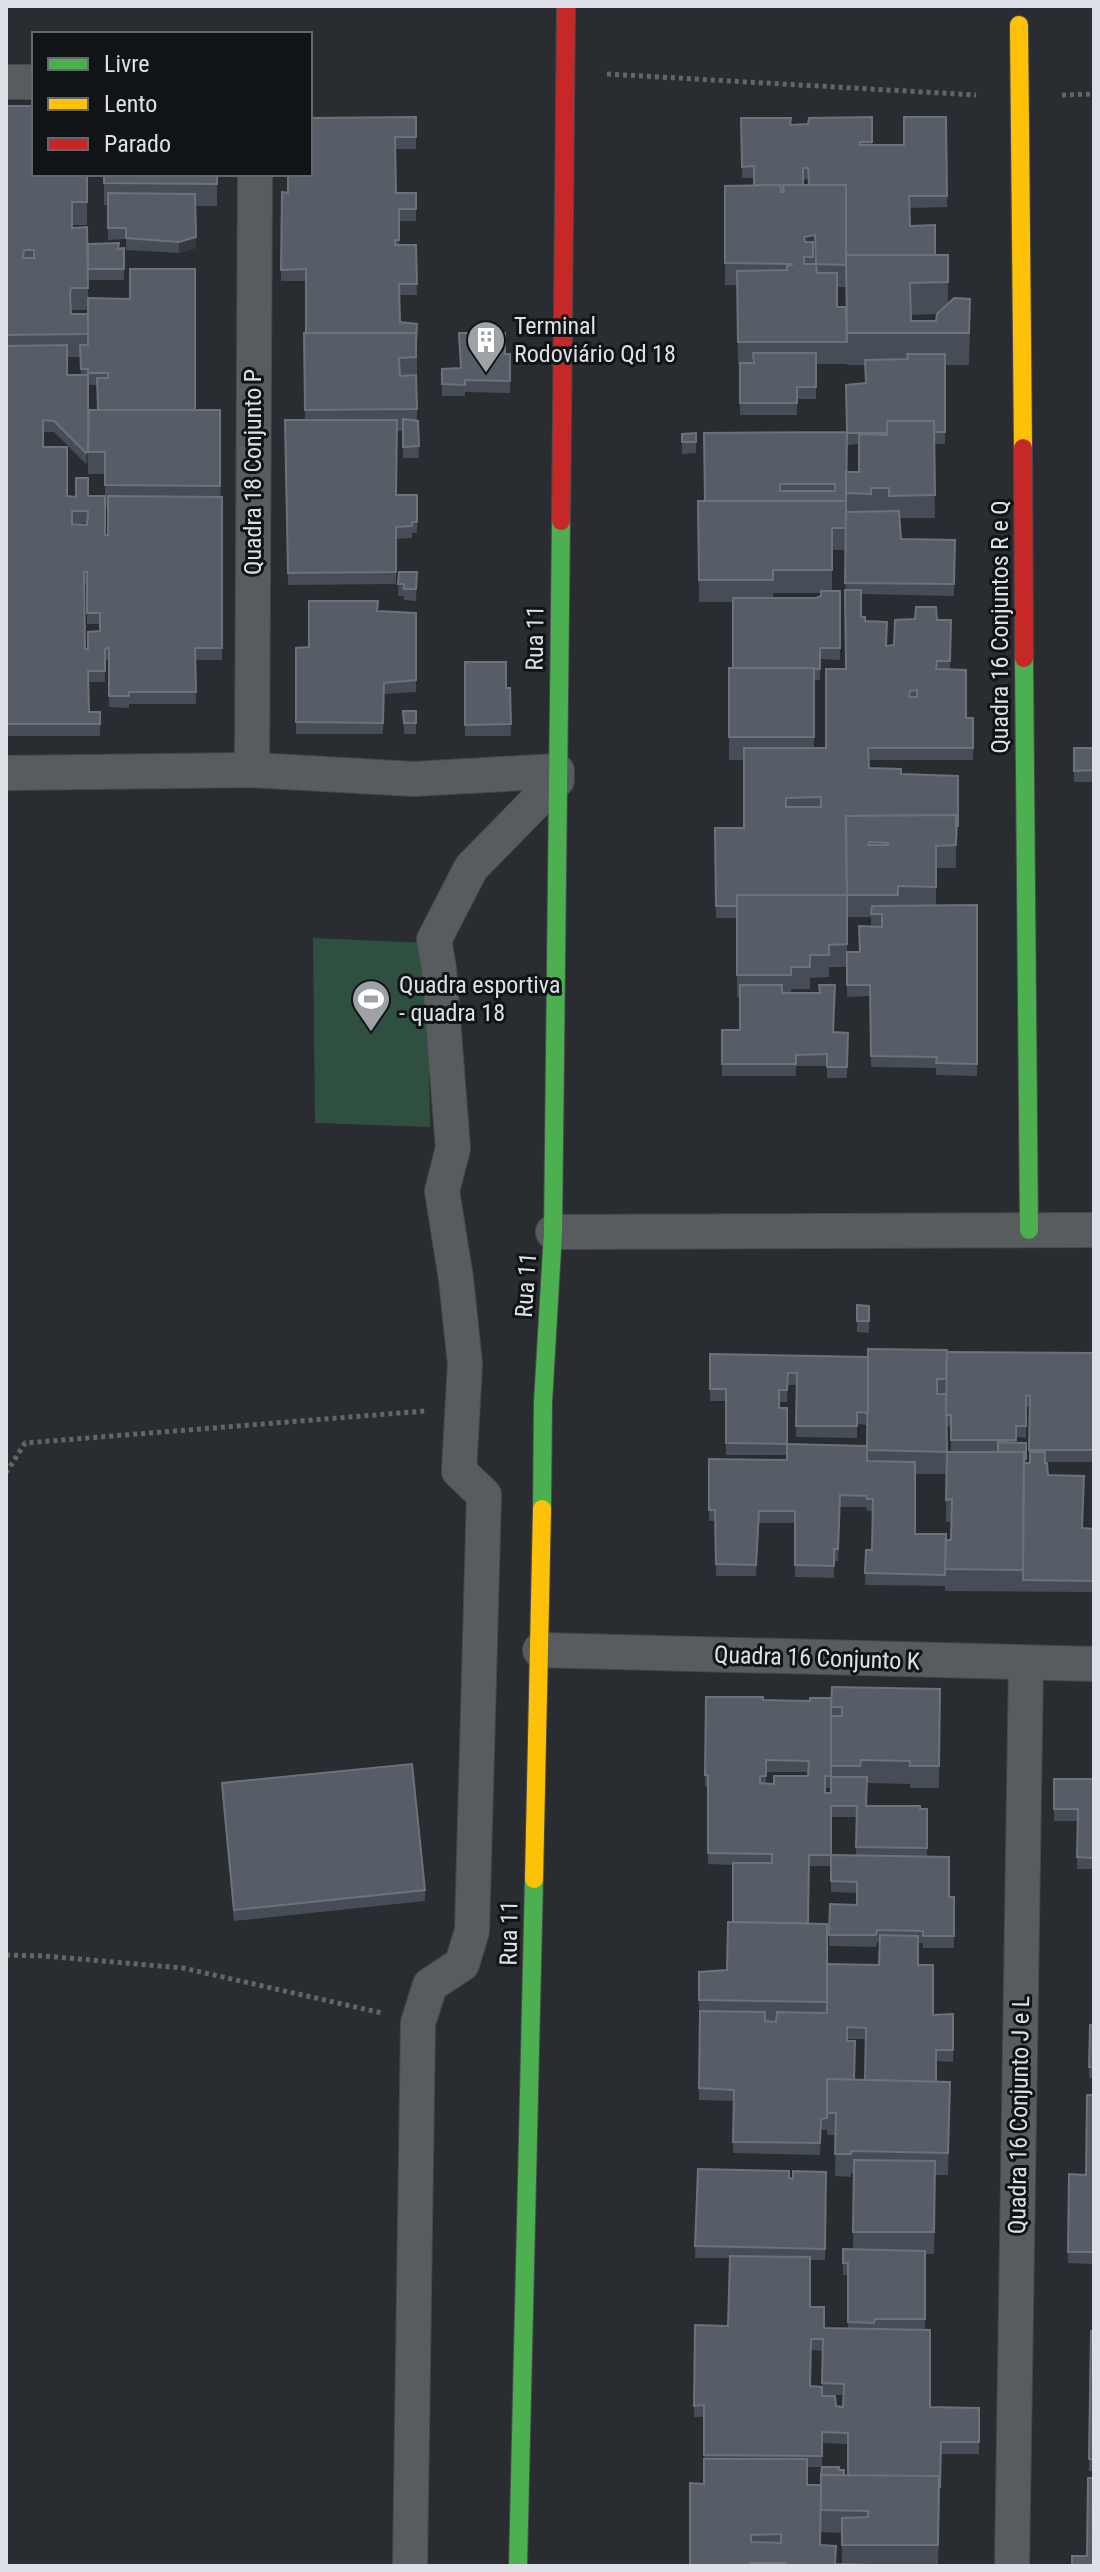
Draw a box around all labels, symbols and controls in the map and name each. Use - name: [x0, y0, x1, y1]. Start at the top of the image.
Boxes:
- legend: [32, 32, 312, 176]
- text: Livre: [104, 50, 150, 78]
- text: Lento: [104, 90, 157, 118]
- text: Parado: [104, 130, 171, 158]
- place label: Terminal Rodoviário Qd 18: [514, 312, 676, 368]
- building icon: Terminal Rodoviário Qd 18: [465, 319, 507, 374]
- street label: Quadra 18 Conjunto P: [239, 369, 267, 575]
- street label: Quadra 16 Conjuntos R e Q: [986, 500, 1014, 754]
- street label: Rua 11: [520, 605, 550, 671]
- place label: Quadra esportiva - quadra 18: [399, 971, 560, 1027]
- sports icon: Quadra esportiva - quadra 18: [350, 978, 392, 1033]
- street label: Rua 11: [510, 1252, 542, 1318]
- street label: Quadra 16 Conjunto K: [714, 1640, 920, 1676]
- street label: Rua 11: [494, 1900, 524, 1966]
- street label: Quadra 16 Conjunto J e L: [1003, 1996, 1035, 2234]

